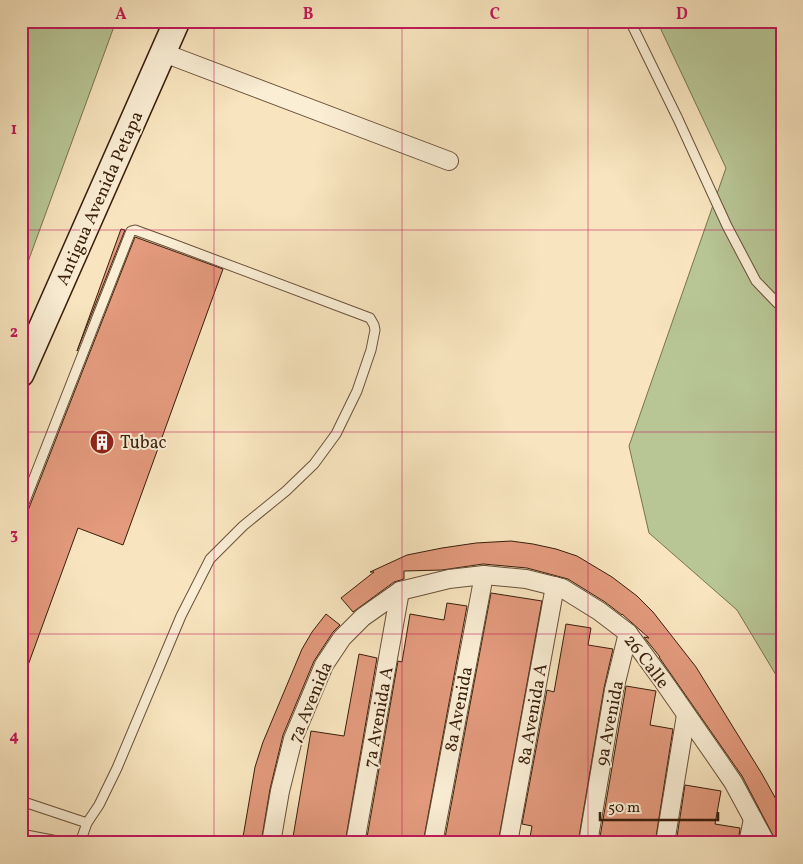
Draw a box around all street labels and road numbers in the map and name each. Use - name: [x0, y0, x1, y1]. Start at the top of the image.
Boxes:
- street label: Antigua Avenida Petapa: [51, 107, 150, 290]
- street label: 26 Calle: [617, 629, 675, 694]
- street label: 7a Avenida: [283, 658, 340, 747]
- street label: 8a Avenida A: [512, 661, 555, 767]
- street label: 7a Avenida A: [358, 664, 401, 770]
- street label: 8a Avenida: [439, 664, 480, 754]
- street label: 9a Avenida: [590, 678, 631, 768]

